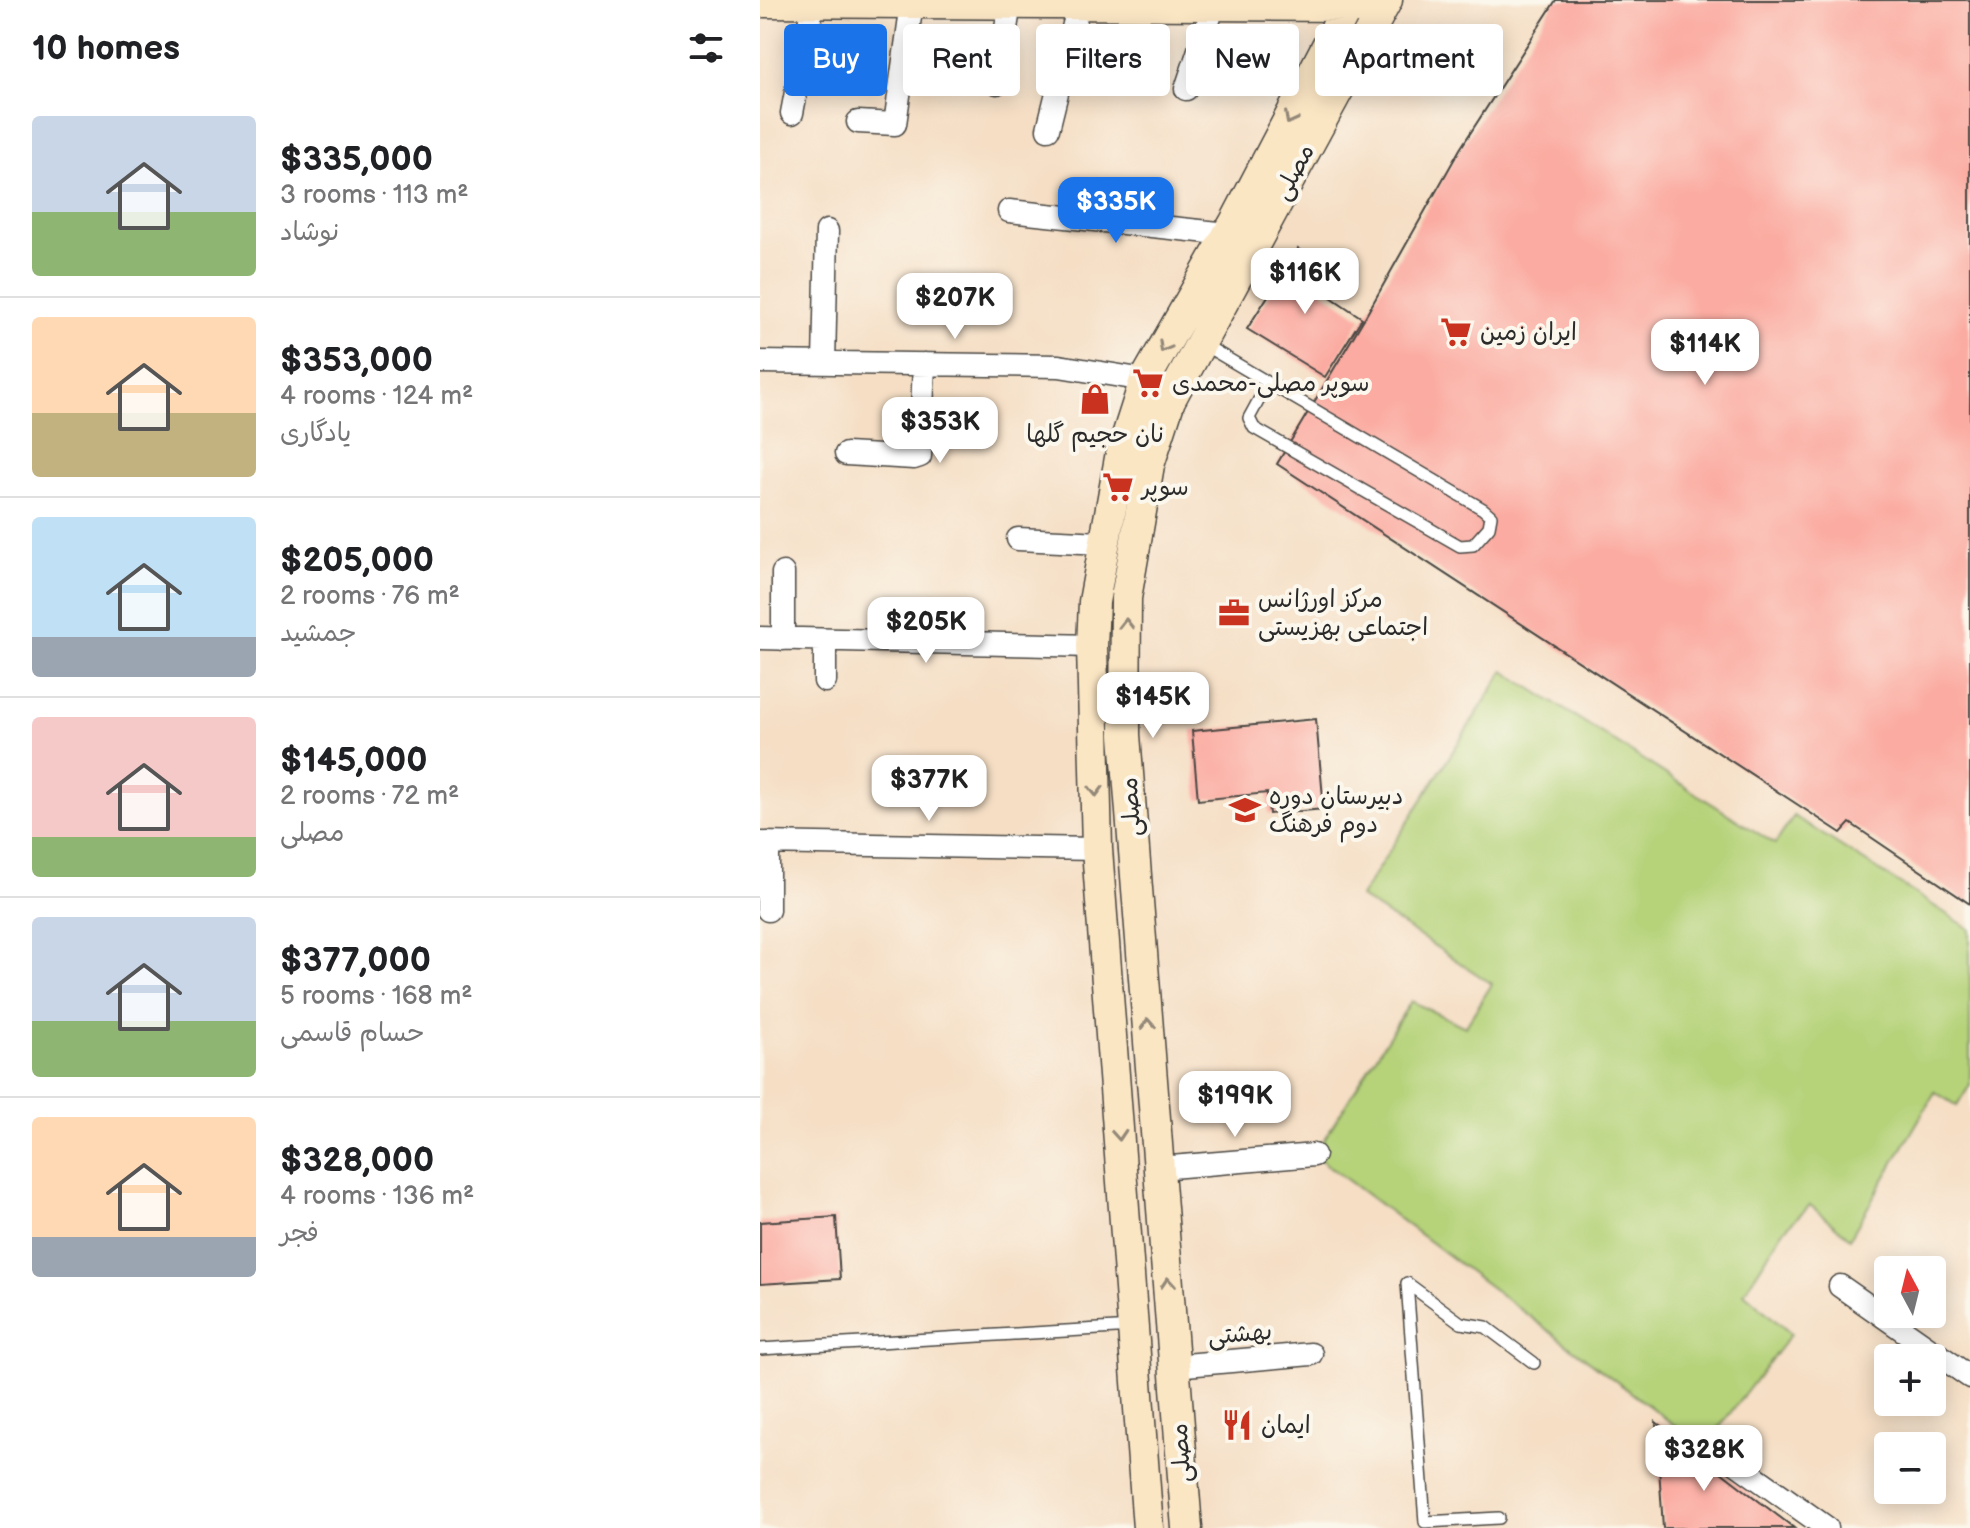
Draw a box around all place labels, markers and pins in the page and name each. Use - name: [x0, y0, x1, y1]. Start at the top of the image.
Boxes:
- pin: $335K: [1060, 177, 1172, 245]
- pin: $116K: [1249, 248, 1361, 316]
- pin: $207K: [899, 273, 1011, 341]
- supermarket icon: ایران زمین: [1439, 315, 1473, 349]
- place label: ایران زمین: [1480, 318, 1577, 347]
- pin: $114K: [1649, 319, 1761, 387]
- supermarket icon: سوپر مصلی-محمدی: [1131, 366, 1165, 400]
- place label: سوپر مصلی-محمدی: [1172, 369, 1370, 398]
- shop icon: نان حجیم گلها: [1078, 382, 1112, 416]
- pin: $353K: [884, 397, 996, 465]
- place label: نان حجیم گلها: [1026, 420, 1164, 452]
- supermarket icon: سوپر: [1101, 470, 1135, 504]
- place label: سوپر: [1140, 473, 1189, 502]
- place label: مرکز اورژانس اجتماعی بهزیستی: [1258, 585, 1428, 642]
- office icon: مرکز اورژانس اجتماعی بهزیستی: [1217, 596, 1251, 630]
- pin: $205K: [870, 597, 982, 665]
- pin: $145K: [1097, 672, 1209, 740]
- pin: $377K: [873, 755, 985, 823]
- place label: دبیرستان دوره دوم فرهنگ: [1269, 782, 1403, 843]
- school or university icon: دبیرستان دوره دوم فرهنگ: [1228, 793, 1262, 827]
- pin: $199K: [1179, 1071, 1291, 1139]
- restaurant icon: ایمان: [1220, 1408, 1254, 1442]
- place label: ایمان: [1261, 1411, 1311, 1440]
- pin: $328K: [1648, 1425, 1760, 1493]

